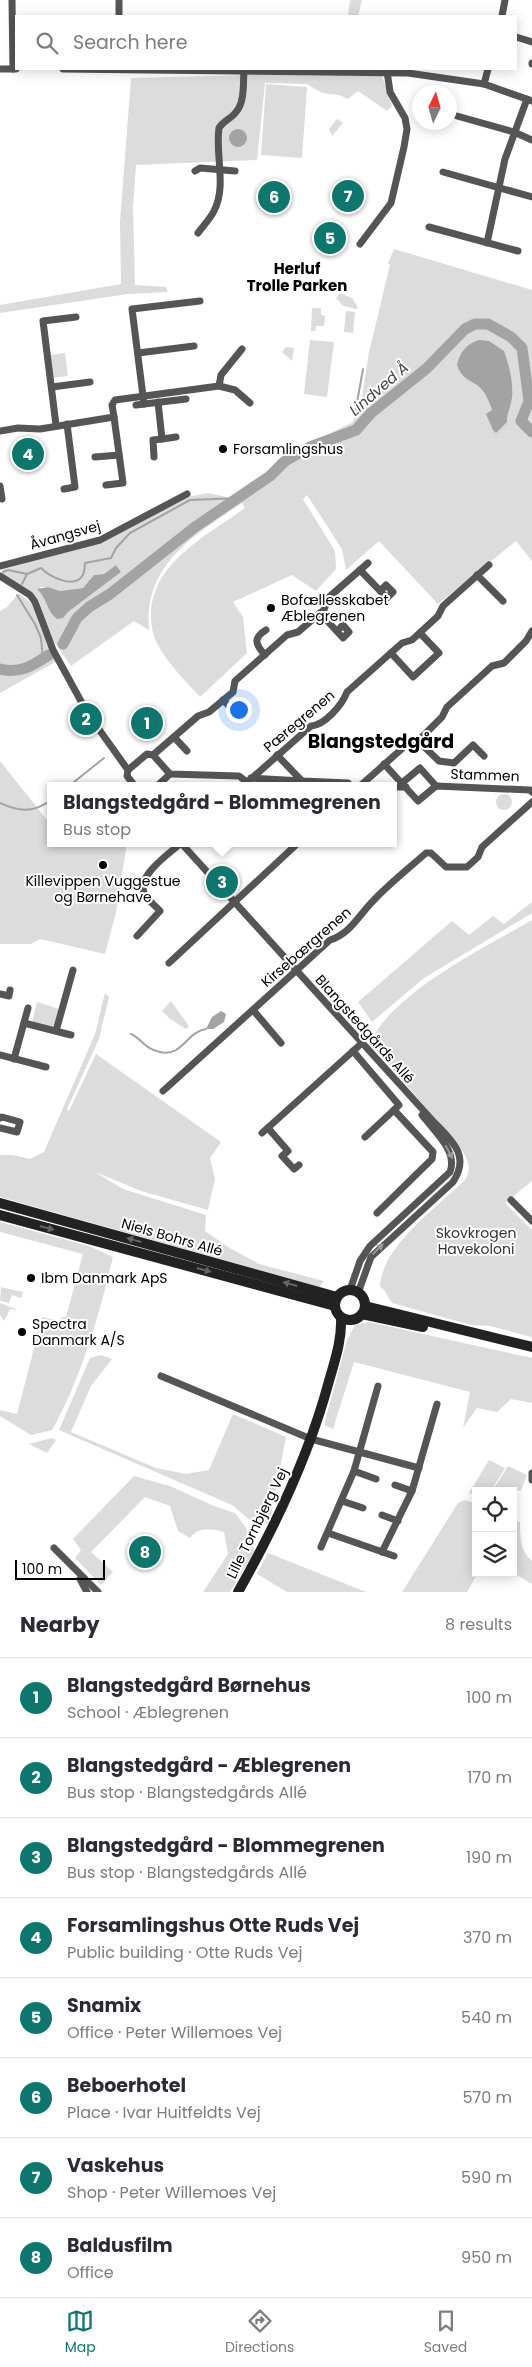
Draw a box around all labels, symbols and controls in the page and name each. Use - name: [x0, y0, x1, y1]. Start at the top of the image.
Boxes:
- search box: [15, 15, 517, 70]
- icon: search: [33, 29, 61, 57]
- text: Search here: [73, 29, 187, 56]
- north arrow: [412, 85, 457, 130]
- pin: 7: [332, 177, 364, 215]
- pin: 6: [258, 178, 290, 216]
- pin: 5: [314, 219, 346, 257]
- district label: Herluf Trolle Parken: [247, 258, 347, 296]
- water label: Lindved Å: [344, 357, 413, 420]
- pin: 4: [12, 435, 44, 473]
- place label: Forsamlingshus: [233, 439, 343, 459]
- marker: Forsamlingshus: [217, 443, 229, 455]
- street label: Åvangsvej: [27, 515, 103, 555]
- place label: Bofællesskabet Æblegrenen: [281, 590, 389, 626]
- marker: Bofællesskabet Æblegrenen: [265, 602, 277, 614]
- street label: Pæregrenen: [259, 685, 339, 757]
- your location: [226, 697, 252, 723]
- pin: 2: [70, 700, 102, 738]
- pin: 1: [131, 704, 163, 742]
- district label: Blangstedgård: [308, 728, 454, 755]
- street label: Stammen: [450, 764, 520, 786]
- popup: [47, 782, 397, 847]
- text: Blangstedgård - Blommegrenen: [63, 789, 381, 816]
- text: Bus stop: [63, 818, 131, 841]
- marker: Killevippen Vuggestue og Børnehave: [97, 859, 109, 871]
- pin: 3: [206, 863, 238, 901]
- place label: Killevippen Vuggestue og Børnehave: [25, 871, 181, 907]
- street label: Kirsebærgrenen: [257, 902, 355, 992]
- street label: Blangstedgårds Allé: [311, 970, 420, 1088]
- one-way arrow: [444, 1146, 453, 1159]
- street label: Niels Bohrs Allé: [119, 1213, 225, 1261]
- park label: Skovkrogen Havekoloni: [436, 1223, 516, 1259]
- one-way arrow: [40, 1224, 55, 1232]
- one-way arrow: [126, 1236, 141, 1244]
- one-way arrow: [372, 1244, 384, 1256]
- one-way arrow: [196, 1267, 211, 1275]
- place label: Ibm Danmark ApS: [41, 1268, 168, 1288]
- marker: Ibm Danmark ApS: [25, 1272, 37, 1284]
- one-way arrow: [283, 1280, 298, 1288]
- place label: Spectra Danmark A/S: [32, 1314, 125, 1350]
- marker: Spectra Danmark A/S: [16, 1326, 28, 1338]
- street label: Lille Tornbjerg Vej: [221, 1464, 293, 1582]
- map controls: [472, 1487, 517, 1577]
- button: locate: [472, 1487, 517, 1532]
- button: layers: [472, 1532, 517, 1577]
- pin: 8: [129, 1533, 161, 1571]
- scale bar: [15, 1557, 105, 1580]
- text: 100 m: [22, 1559, 62, 1579]
- text: Nearby: [20, 1610, 100, 1639]
- text: 8 results: [445, 1613, 512, 1636]
- text: Blangstedgård Børnehus: [67, 1672, 311, 1699]
- text: 1: [33, 1686, 39, 1709]
- text: 100 m: [466, 1686, 512, 1709]
- text: School · Æblegrenen: [67, 1701, 229, 1724]
- text: Blangstedgård - Æblegrenen: [67, 1752, 351, 1779]
- text: 2: [31, 1766, 41, 1789]
- text: 170 m: [467, 1766, 512, 1789]
- text: Bus stop · Blangstedgårds Allé: [67, 1781, 307, 1804]
- text: Blangstedgård - Blommegrenen: [67, 1832, 385, 1859]
- text: 3: [31, 1846, 41, 1869]
- text: 190 m: [466, 1846, 512, 1869]
- text: Bus stop · Blangstedgårds Allé: [67, 1861, 307, 1884]
- text: Forsamlingshus Otte Ruds Vej: [67, 1912, 359, 1939]
- text: 4: [31, 1926, 41, 1949]
- text: 370 m: [463, 1926, 512, 1949]
- text: Public building · Otte Ruds Vej: [67, 1941, 302, 1964]
- text: Snamix: [67, 1992, 141, 2019]
- text: 5: [31, 2006, 41, 2029]
- text: 540 m: [461, 2006, 512, 2029]
- text: Office · Peter Willemoes Vej: [67, 2021, 282, 2044]
- text: Beboerhotel: [67, 2072, 186, 2099]
- text: 6: [31, 2086, 41, 2109]
- text: 570 m: [462, 2086, 512, 2109]
- text: Place · Ivar Huitfeldts Vej: [67, 2101, 261, 2124]
- text: Vaskehus: [67, 2152, 164, 2179]
- text: 7: [32, 2166, 40, 2189]
- text: 590 m: [461, 2166, 512, 2189]
- text: Shop · Peter Willemoes Vej: [67, 2181, 276, 2204]
- text: Baldusfilm: [67, 2232, 173, 2259]
- text: 8: [31, 2246, 41, 2269]
- text: 950 m: [461, 2246, 512, 2269]
- text: Office: [67, 2261, 114, 2284]
- tab: Map: [65, 2307, 96, 2358]
- tab: Directions: [225, 2307, 294, 2358]
- tab: Saved: [424, 2307, 467, 2358]

